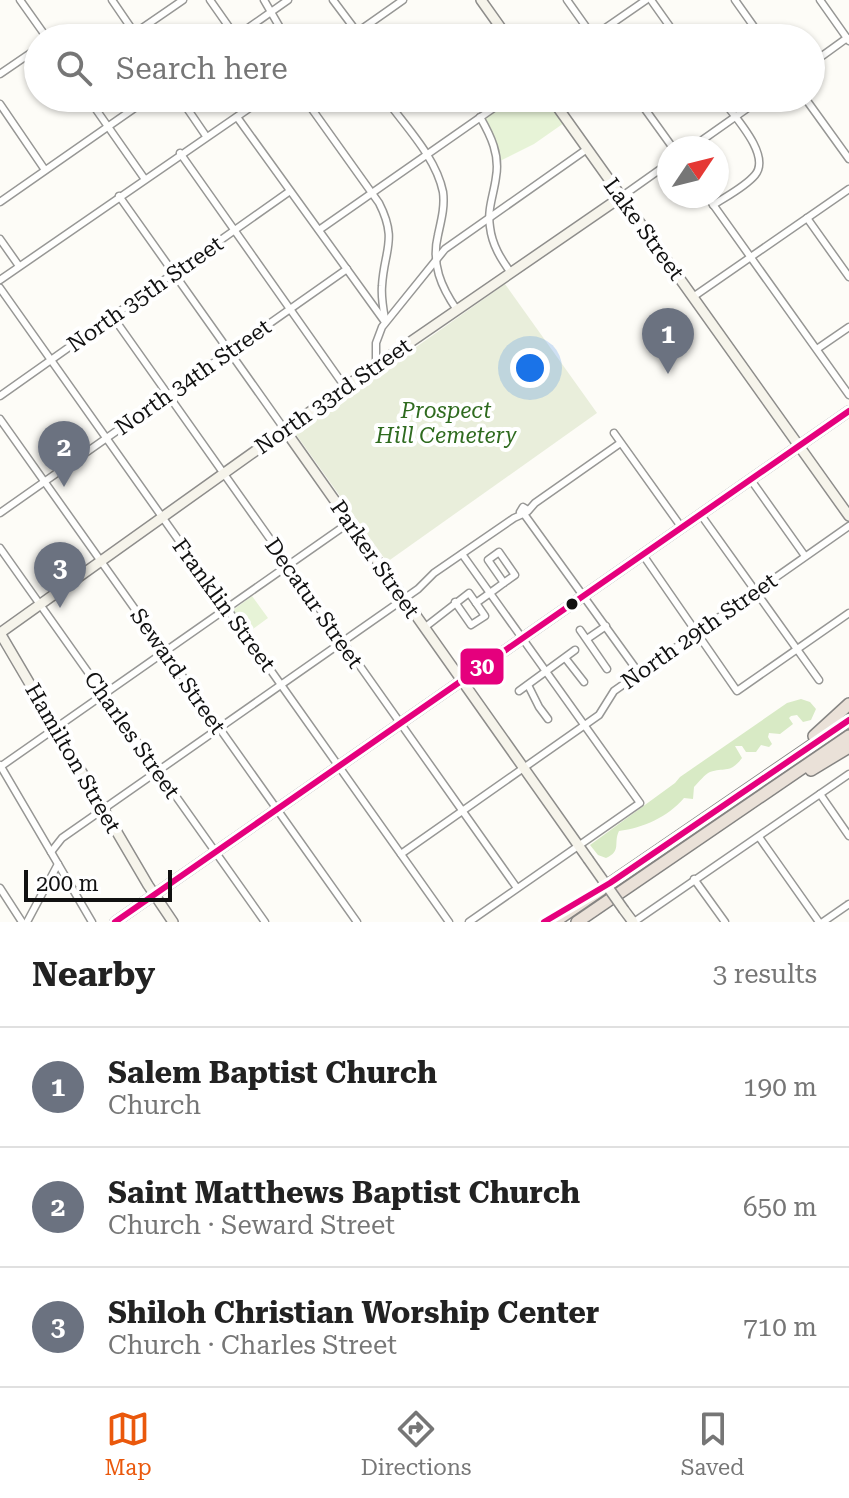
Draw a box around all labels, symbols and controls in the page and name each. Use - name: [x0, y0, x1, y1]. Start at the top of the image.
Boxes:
- search box: [24, 24, 825, 112]
- icon: search: [52, 46, 96, 90]
- text: Search here: [116, 51, 288, 86]
- north arrow: [657, 136, 729, 208]
- street label: Lake Street: [599, 173, 689, 285]
- street label: North 35th Street: [62, 231, 228, 357]
- pin: 1: [642, 308, 694, 374]
- street label: North 34th Street: [110, 314, 276, 440]
- street label: North 33rd Street: [250, 333, 416, 459]
- your location: [510, 348, 550, 388]
- park label: Prospect Hill Cemetery: [374, 398, 517, 448]
- pin: 2: [38, 421, 90, 487]
- street label: Parker Street: [325, 495, 425, 623]
- street label: Decatur Street: [260, 533, 368, 673]
- street label: Franklin Street: [168, 534, 280, 676]
- pin: 3: [34, 542, 86, 608]
- street label: North 29th Street: [616, 568, 782, 694]
- unlabelled marker: [564, 596, 580, 612]
- street label: Seward Street: [126, 604, 230, 738]
- line badge: 30: [459, 647, 505, 686]
- text: 30: [470, 654, 494, 679]
- street label: Charles Street: [79, 667, 185, 803]
- street label: Hamilton Street: [20, 679, 126, 837]
- scale bar: [24, 866, 172, 902]
- text: 200 m: [36, 871, 99, 896]
- text: Nearby: [32, 954, 155, 994]
- text: 3 results: [713, 959, 817, 989]
- text: Salem Baptist Church: [108, 1055, 437, 1090]
- text: 1: [51, 1072, 65, 1102]
- text: 190 m: [743, 1072, 817, 1102]
- text: Church: [108, 1090, 201, 1120]
- text: Saint Matthews Baptist Church: [108, 1175, 580, 1210]
- text: 2: [51, 1192, 65, 1222]
- text: 650 m: [743, 1192, 817, 1222]
- text: Church · Seward Street: [108, 1210, 395, 1240]
- text: Shiloh Christian Worship Center: [108, 1295, 599, 1330]
- text: 3: [51, 1312, 65, 1342]
- text: 710 m: [743, 1312, 817, 1342]
- text: Church · Charles Street: [108, 1330, 397, 1360]
- tab: Map: [105, 1407, 152, 1480]
- tab: Directions: [361, 1407, 471, 1480]
- tab: Saved: [681, 1407, 744, 1480]

